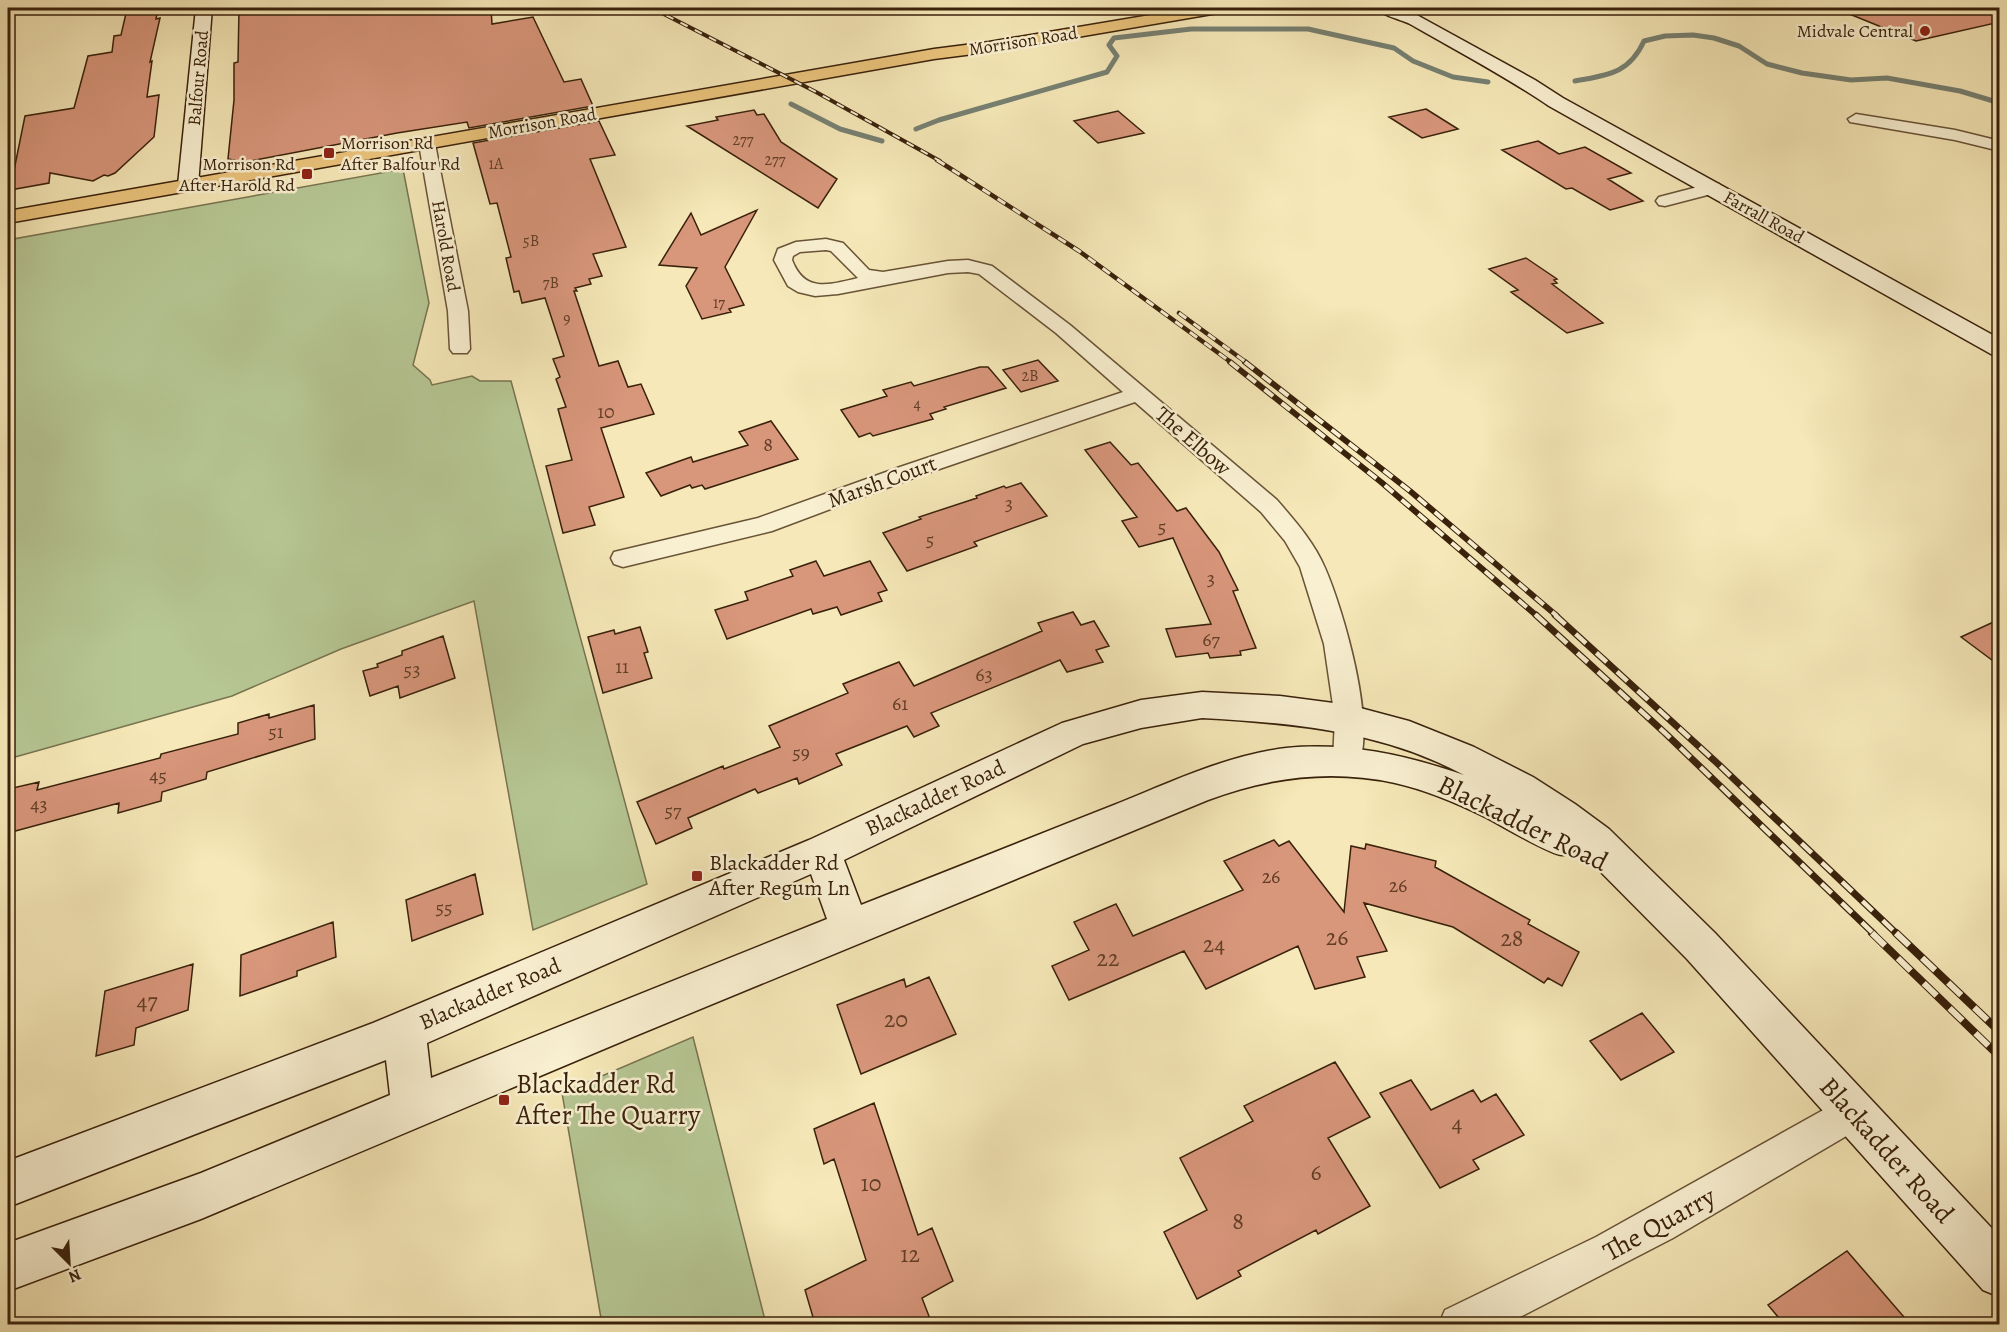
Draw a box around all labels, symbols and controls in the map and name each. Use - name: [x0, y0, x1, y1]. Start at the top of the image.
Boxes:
- place label: Midvale Central: [1797, 19, 1914, 43]
- street label: Morrison Road: [967, 21, 1079, 61]
- marker: Midvale Central: [1918, 24, 1932, 38]
- street label: Balfour Road: [182, 29, 214, 127]
- street label: Morrison Road: [486, 102, 598, 144]
- house number: 277: [732, 129, 754, 151]
- place label: Morrison Rd After Balfour Rd: [340, 131, 460, 176]
- marker: Morrison Rd After Balfour Rd: [322, 146, 336, 160]
- house number: 277: [764, 149, 786, 171]
- place label: Morrison Rd After Harold Rd: [178, 152, 295, 197]
- house number: 1A: [489, 153, 504, 175]
- marker: Morrison Rd After Harold Rd: [300, 167, 314, 181]
- street label: Farrall Road: [1719, 185, 1809, 249]
- street label: Harold Road: [426, 198, 466, 294]
- house number: 5B: [523, 230, 539, 252]
- house number: 7B: [543, 272, 559, 294]
- house number: 17: [713, 292, 725, 314]
- house number: 9: [563, 308, 571, 330]
- house number: 2B: [1021, 365, 1039, 387]
- house number: 4: [913, 393, 921, 415]
- house number: 10: [597, 398, 615, 425]
- street label: The Elbow: [1149, 400, 1238, 483]
- house number: 8: [763, 431, 773, 458]
- street label: Marsh Court: [823, 448, 941, 516]
- house number: 3: [1005, 490, 1013, 517]
- house number: 5: [1158, 513, 1166, 540]
- house number: 5: [926, 526, 934, 553]
- house number: 3: [1207, 565, 1215, 592]
- house number: 67: [1202, 626, 1220, 653]
- house number: 11: [615, 653, 629, 680]
- house number: 53: [404, 656, 420, 683]
- house number: 63: [975, 661, 993, 688]
- house number: 61: [892, 690, 908, 717]
- house number: 51: [268, 718, 284, 745]
- house number: 59: [792, 739, 810, 766]
- street label: Blackadder Road: [860, 752, 1010, 843]
- house number: 45: [149, 762, 167, 789]
- street label: Blackadder Road: [1432, 766, 1615, 880]
- house number: 43: [30, 791, 48, 818]
- house number: 57: [665, 797, 682, 824]
- place label: Blackadder Rd After Regum Ln: [708, 848, 850, 903]
- house number: 26: [1262, 863, 1280, 890]
- marker: Blackadder Rd After Regum Ln: [690, 869, 704, 883]
- house number: 26: [1389, 872, 1407, 899]
- house number: 55: [435, 894, 453, 921]
- house number: 26: [1326, 921, 1348, 953]
- house number: 28: [1500, 922, 1524, 954]
- house number: 24: [1203, 928, 1225, 960]
- house number: 22: [1097, 942, 1119, 974]
- street label: Blackadder Road: [415, 951, 565, 1037]
- house number: 47: [137, 985, 158, 1017]
- house number: 20: [884, 1003, 908, 1035]
- place label: Blackadder Rd After The Quarry: [515, 1066, 701, 1133]
- street label: Blackadder Road: [1812, 1069, 1963, 1231]
- marker: Blackadder Rd After The Quarry: [497, 1093, 511, 1107]
- house number: 4: [1452, 1107, 1463, 1139]
- house number: 6: [1310, 1156, 1322, 1188]
- house number: 10: [861, 1167, 882, 1199]
- street label: The Quarry: [1596, 1178, 1722, 1270]
- house number: 8: [1232, 1205, 1244, 1237]
- north arrow: [39, 1233, 99, 1293]
- house number: 12: [900, 1238, 920, 1270]
- text: N: [65, 1263, 84, 1288]

